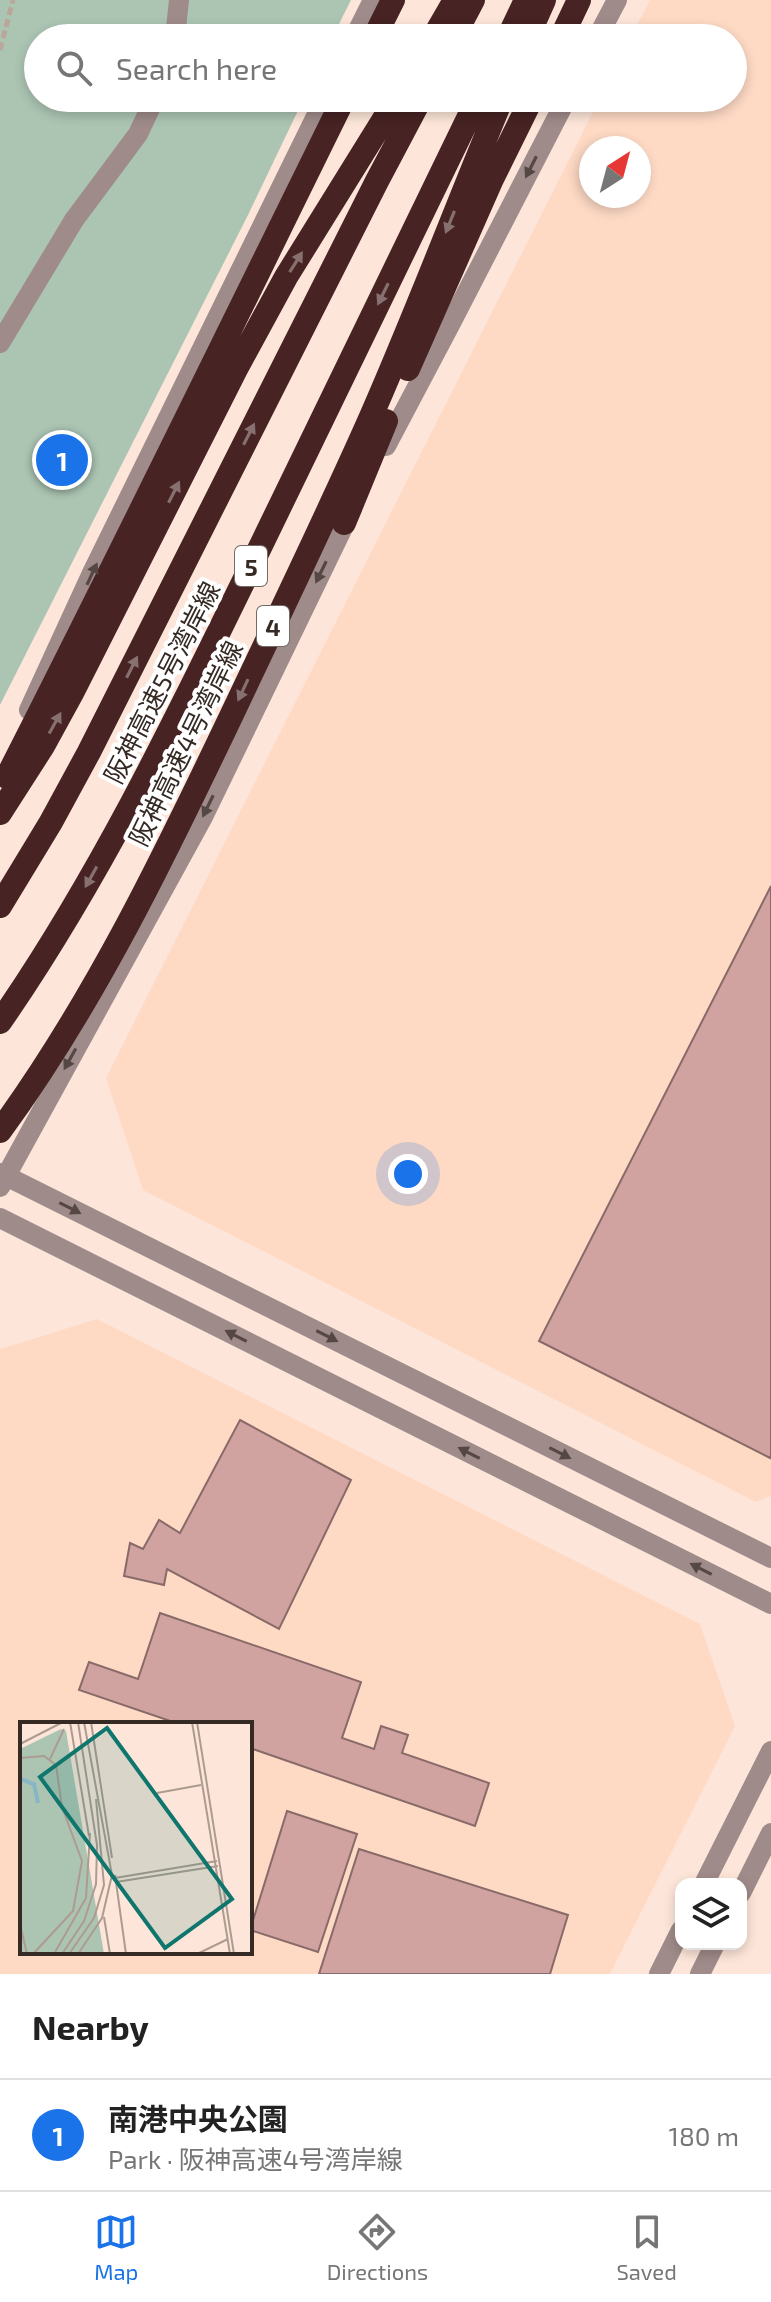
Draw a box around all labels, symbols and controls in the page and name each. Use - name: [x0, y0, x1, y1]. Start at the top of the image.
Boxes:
- search box: [24, 24, 747, 112]
- icon: search: [52, 46, 96, 90]
- text: Search here: [116, 50, 277, 86]
- north arrow: [579, 136, 651, 208]
- one-way arrow: [524, 156, 538, 179]
- one-way arrow: [444, 210, 457, 234]
- one-way arrow: [288, 251, 302, 273]
- one-way arrow: [376, 282, 390, 306]
- one-way arrow: [242, 423, 256, 446]
- pin: 1: [36, 430, 88, 490]
- one-way arrow: [167, 480, 181, 503]
- road number: 5: [235, 546, 267, 586]
- one-way arrow: [314, 560, 328, 584]
- one-way arrow: [85, 562, 99, 585]
- street label: 阪神高速5号湾岸線: [97, 576, 225, 788]
- road number: 4: [257, 606, 289, 646]
- street label: 阪神高速4号湾岸線: [122, 636, 248, 850]
- one-way arrow: [126, 655, 139, 678]
- one-way arrow: [236, 678, 250, 701]
- one-way arrow: [48, 712, 62, 734]
- one-way arrow: [201, 795, 215, 818]
- one-way arrow: [84, 866, 98, 888]
- one-way arrow: [63, 1048, 77, 1070]
- your location: [388, 1154, 428, 1194]
- one-way arrow: [58, 1201, 81, 1215]
- one-way arrow: [225, 1330, 248, 1343]
- one-way arrow: [316, 1330, 339, 1343]
- one-way arrow: [457, 1446, 480, 1460]
- one-way arrow: [549, 1446, 572, 1459]
- one-way arrow: [690, 1563, 713, 1576]
- inset map: [20, 1722, 252, 1954]
- map controls: [675, 1878, 747, 1950]
- button: layers: [675, 1878, 747, 1950]
- text: Nearby: [32, 2006, 149, 2047]
- text: 南港中央公園: [108, 2100, 288, 2136]
- text: 1: [52, 2120, 64, 2151]
- text: 180 m: [669, 2120, 739, 2151]
- text: Park · 阪神高速4号湾岸線: [108, 2143, 403, 2174]
- tab: Map: [94, 2210, 138, 2284]
- tab: Directions: [327, 2210, 428, 2284]
- tab: Saved: [616, 2210, 677, 2284]

